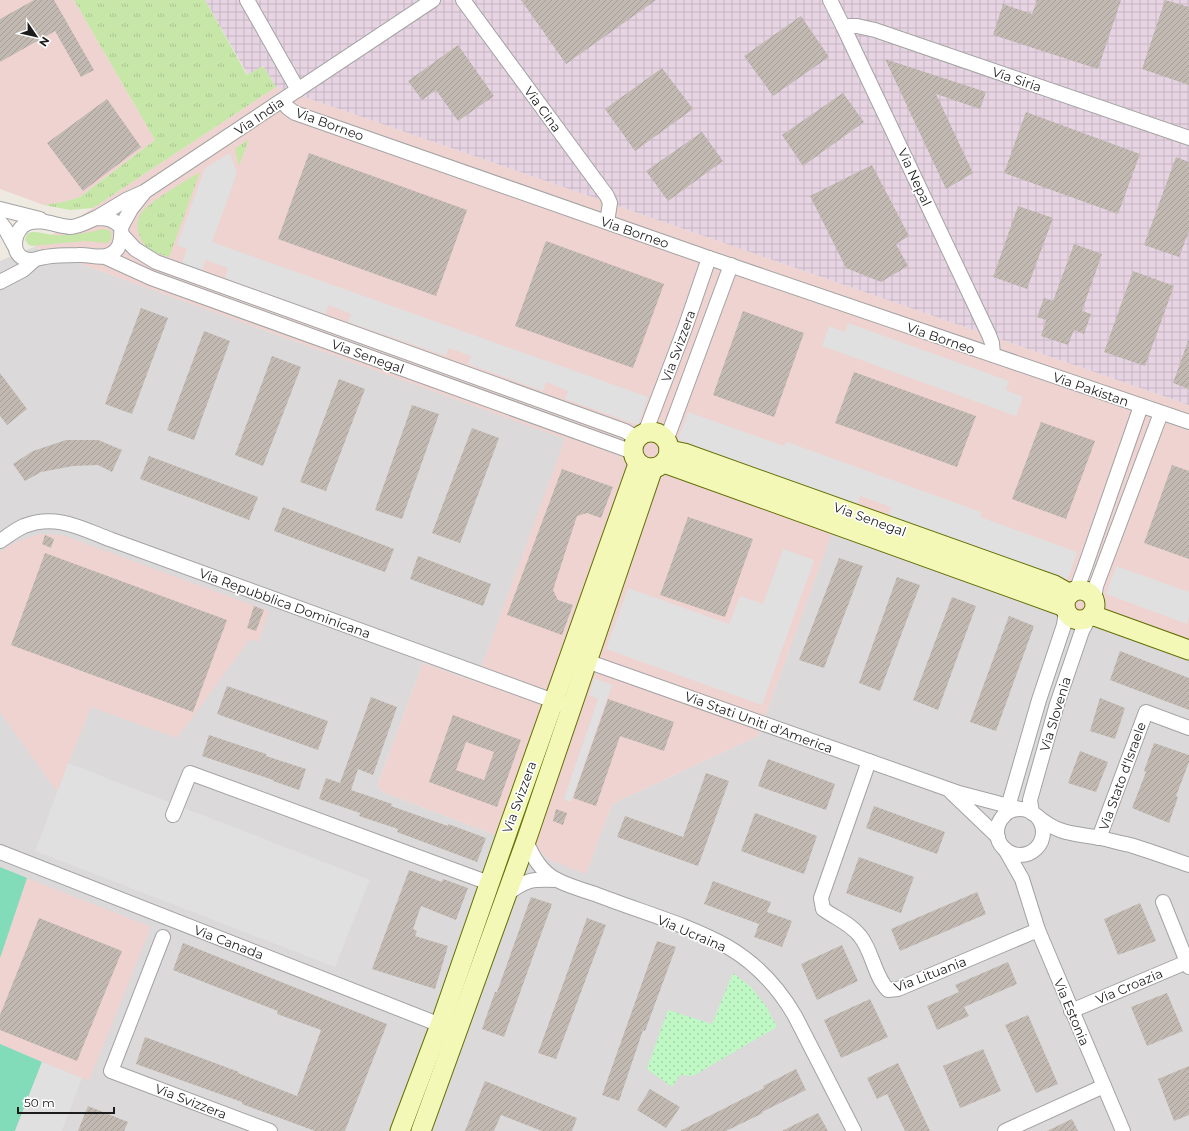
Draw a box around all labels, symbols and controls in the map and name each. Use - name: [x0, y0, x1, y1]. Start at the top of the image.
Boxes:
- north arrow: [16, 16, 56, 56]
- text: N: [36, 34, 53, 49]
- street label: Via Siria: [990, 63, 1044, 95]
- street label: Via Cina: [521, 83, 565, 135]
- street label: Via India: [231, 94, 287, 138]
- street label: Via Borneo: [294, 104, 366, 144]
- street label: Via Nepal: [895, 146, 935, 208]
- street label: Via Borneo: [599, 213, 671, 251]
- street label: Via Svizzera: [658, 308, 698, 384]
- street label: Via Borneo: [905, 319, 977, 357]
- street label: Via Senegal: [330, 335, 406, 377]
- street label: Via Pakistan: [1051, 369, 1131, 409]
- street label: Via Senegal: [832, 498, 908, 540]
- street label: Via Repubblica Dominicana: [197, 565, 373, 641]
- street label: Via Slovenia: [1036, 675, 1074, 753]
- street label: Via Stati Uniti d'America: [683, 688, 835, 756]
- street label: Via Stato d'Israele: [1095, 720, 1149, 832]
- street label: Via Svizzera: [499, 759, 539, 835]
- street label: Via Ucraina: [655, 911, 729, 955]
- street label: Via Canada: [192, 921, 266, 963]
- street label: Via Lituania: [892, 953, 968, 995]
- street label: Via Croazia: [1093, 965, 1165, 1007]
- street label: Via Estonia: [1051, 976, 1093, 1048]
- street label: Via Svizzera: [153, 1080, 229, 1122]
- scale bar: [18, 1089, 114, 1115]
- text: 50 m: [24, 1095, 55, 1110]

